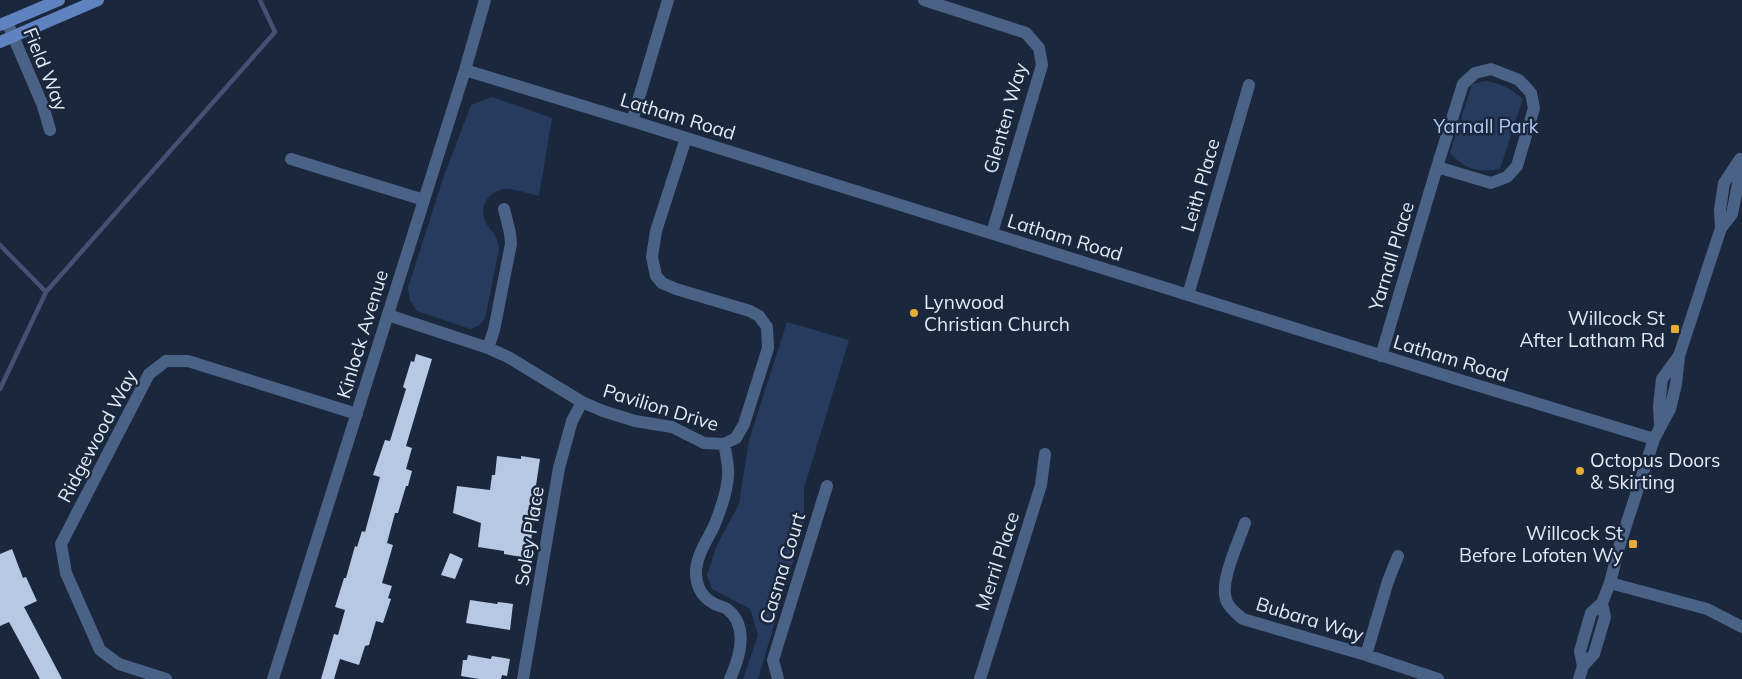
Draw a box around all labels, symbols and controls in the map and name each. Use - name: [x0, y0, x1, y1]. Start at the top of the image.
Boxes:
- street label: Field Way: [18, 24, 74, 114]
- street label: Glenten Way: [978, 60, 1032, 176]
- street label: Latham Road: [618, 87, 738, 145]
- park label: Yarnall Park: [1433, 114, 1539, 138]
- street label: Leith Place: [1175, 136, 1225, 234]
- street label: Yarnall Place: [1363, 199, 1419, 314]
- street label: Latham Road: [1005, 208, 1125, 266]
- street label: Kinlock Avenue: [331, 267, 393, 401]
- place label: Lynwood Christian Church: [924, 290, 1070, 336]
- place label: Willcock St After Latham Rd: [1520, 306, 1665, 352]
- marker: Lynwood Christian Church: [908, 307, 920, 319]
- marker: Willcock St After Latham Rd: [1669, 323, 1681, 335]
- street label: Latham Road: [1391, 329, 1511, 387]
- street label: Ridgewood Way: [52, 366, 142, 506]
- street label: Pavilion Drive: [600, 378, 722, 436]
- place label: Octopus Doors & Skirting: [1590, 448, 1720, 494]
- marker: Octopus Doors & Skirting: [1574, 465, 1586, 477]
- street label: Soley Place: [509, 485, 549, 587]
- street label: Casma Court: [754, 509, 810, 626]
- street label: Merril Place: [970, 509, 1024, 613]
- place label: Willcock St Before Lofoten Wy: [1459, 521, 1623, 567]
- marker: Willcock St Before Lofoten Wy: [1627, 538, 1639, 550]
- street label: Bubara Way: [1253, 591, 1367, 647]

